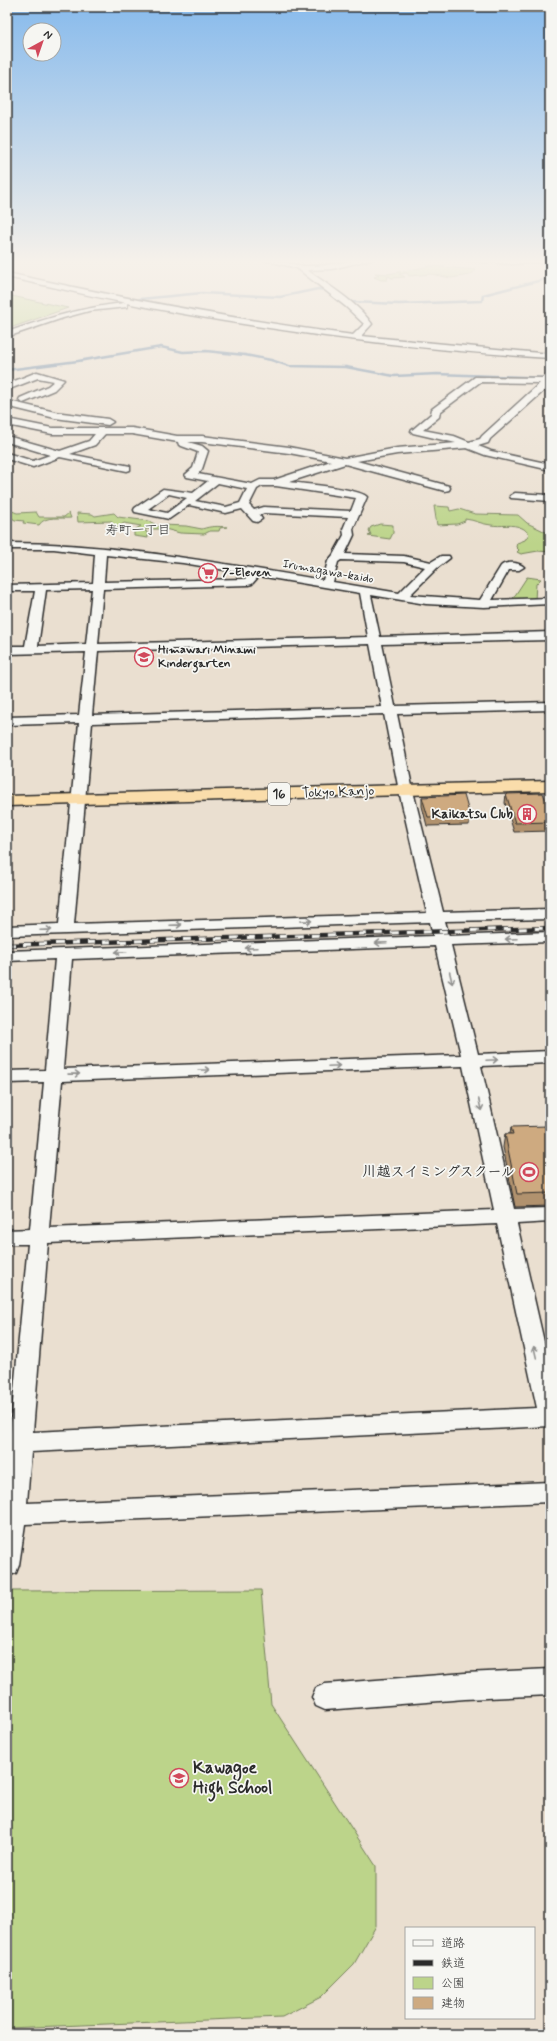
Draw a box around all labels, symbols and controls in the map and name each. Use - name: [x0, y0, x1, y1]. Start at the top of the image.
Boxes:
- north arrow: [22, 22, 62, 62]
- text: N: [40, 27, 55, 43]
- district label: 寿町一丁目: [105, 522, 171, 539]
- street label: Irumagawa-kaido: [281, 556, 375, 588]
- supermarket icon: 7-Eleven: [197, 562, 219, 584]
- place label: 7-Eleven: [222, 565, 272, 581]
- place label: Himawari Minami Kindergarten: [158, 642, 256, 673]
- school or university icon: Himawari Minami Kindergarten: [133, 646, 155, 668]
- street label: Tokyo Kanjo: [301, 782, 375, 802]
- road number: 16: [268, 783, 290, 805]
- building icon: Kaikatsu Club: [516, 803, 538, 825]
- place label: Kaikatsu Club: [431, 805, 513, 823]
- one-way arrow: [299, 917, 312, 925]
- one-way arrow: [169, 921, 182, 929]
- one-way arrow: [39, 926, 52, 934]
- one-way arrow: [505, 935, 518, 942]
- one-way arrow: [375, 939, 388, 947]
- one-way arrow: [245, 944, 258, 951]
- one-way arrow: [115, 948, 128, 955]
- one-way arrow: [447, 972, 455, 985]
- one-way arrow: [485, 1056, 498, 1063]
- one-way arrow: [327, 1062, 340, 1070]
- one-way arrow: [197, 1066, 210, 1074]
- one-way arrow: [67, 1070, 80, 1077]
- one-way arrow: [477, 1098, 485, 1111]
- sports icon: 川越スイミングスクール: [518, 1161, 540, 1183]
- place label: 川越スイミングスクール: [362, 1163, 515, 1181]
- one-way arrow: [531, 1346, 539, 1359]
- place label: Kawagoe High School: [193, 1757, 272, 1802]
- school or university icon: Kawagoe High School: [168, 1767, 190, 1789]
- legend: [405, 1927, 535, 2019]
- text: 道路: [441, 1936, 465, 1952]
- text: 鉄道: [441, 1956, 465, 1972]
- text: 公園: [441, 1976, 465, 1992]
- text: 建物: [441, 1996, 465, 2012]

